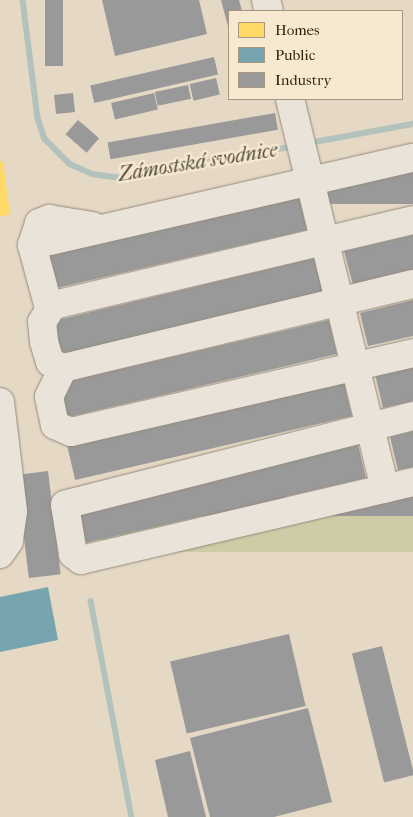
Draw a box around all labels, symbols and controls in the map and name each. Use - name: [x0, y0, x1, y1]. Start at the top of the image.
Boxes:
- legend: [228, 10, 403, 100]
- text: Homes: [275, 21, 320, 39]
- text: Public: [275, 46, 315, 64]
- text: Industry: [275, 71, 331, 89]
- water label: Zámostská svodnice: [117, 138, 279, 186]

